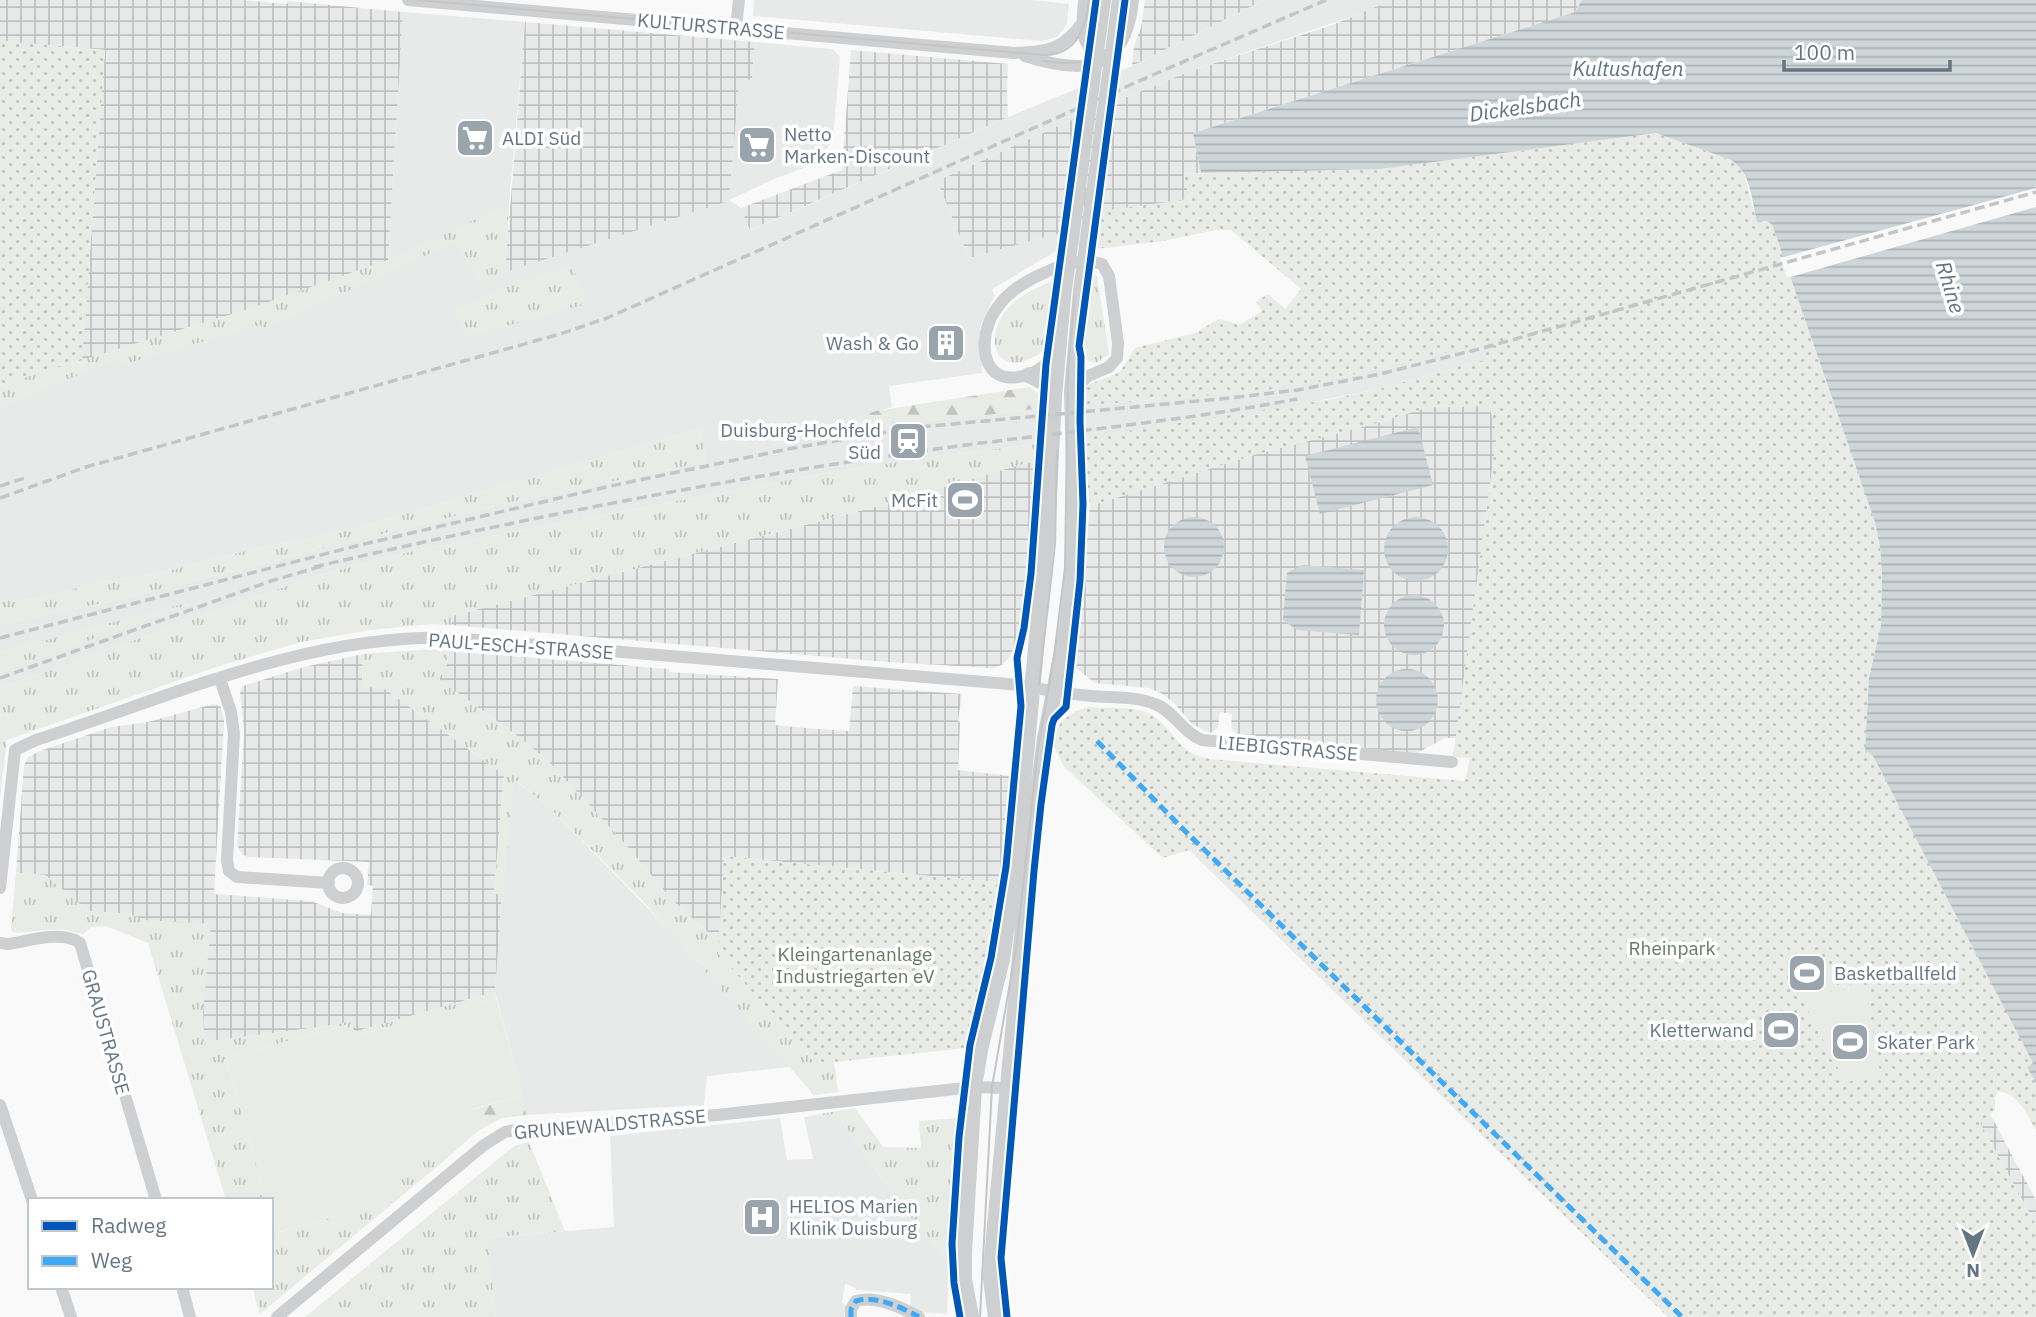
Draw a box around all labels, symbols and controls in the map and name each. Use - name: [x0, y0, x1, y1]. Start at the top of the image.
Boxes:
- street label: KULTURSTRASSE: [636, 8, 786, 44]
- scale bar: [1784, 28, 1950, 72]
- text: 100 m: [1794, 38, 1855, 66]
- water label: Kultushafen: [1572, 54, 1684, 82]
- water label: Dickelsbach: [1467, 84, 1583, 128]
- supermarket icon: ALDI Süd: [454, 117, 496, 159]
- place label: Netto Marken-Discount: [784, 122, 930, 168]
- supermarket icon: Netto Marken-Discount: [736, 124, 778, 166]
- place label: ALDI Süd: [502, 126, 581, 150]
- water label: Rhine: [1930, 257, 1972, 317]
- building icon: Wash & Go: [925, 322, 967, 364]
- place label: Wash & Go: [826, 331, 919, 355]
- place label: Duisburg-Hochfeld Süd: [720, 418, 881, 464]
- station icon: Duisburg-Hochfeld Süd: [887, 420, 929, 462]
- sports icon: McFit: [944, 479, 986, 521]
- place label: McFit: [891, 488, 938, 512]
- street label: PAUL-ESCH-STRASSE: [428, 628, 614, 664]
- street label: LIEBIGSTRASSE: [1217, 730, 1359, 766]
- park label: Rheinpark: [1628, 936, 1716, 960]
- park label: Kleingartenanlage Industriegarten eV: [775, 942, 935, 988]
- sports icon: Basketballfeld: [1786, 952, 1828, 994]
- place label: Basketballfeld: [1834, 961, 1957, 985]
- street label: GRAUSTRASSE: [77, 967, 135, 1097]
- sports icon: Kletterwand: [1760, 1009, 1802, 1051]
- place label: Kletterwand: [1649, 1018, 1754, 1042]
- sports icon: Skater Park: [1829, 1021, 1871, 1063]
- place label: Skater Park: [1877, 1030, 1975, 1054]
- street label: GRUNEWALDSTRASSE: [513, 1104, 707, 1144]
- place label: HELIOS Marien Klinik Duisburg: [789, 1194, 918, 1240]
- hospital icon: HELIOS Marien Klinik Duisburg: [741, 1196, 783, 1238]
- legend: [28, 1198, 273, 1289]
- text: Radweg: [91, 1211, 166, 1239]
- north arrow: [1938, 1219, 2008, 1289]
- text: Weg: [91, 1246, 132, 1274]
- text: N: [1966, 1259, 1980, 1283]

